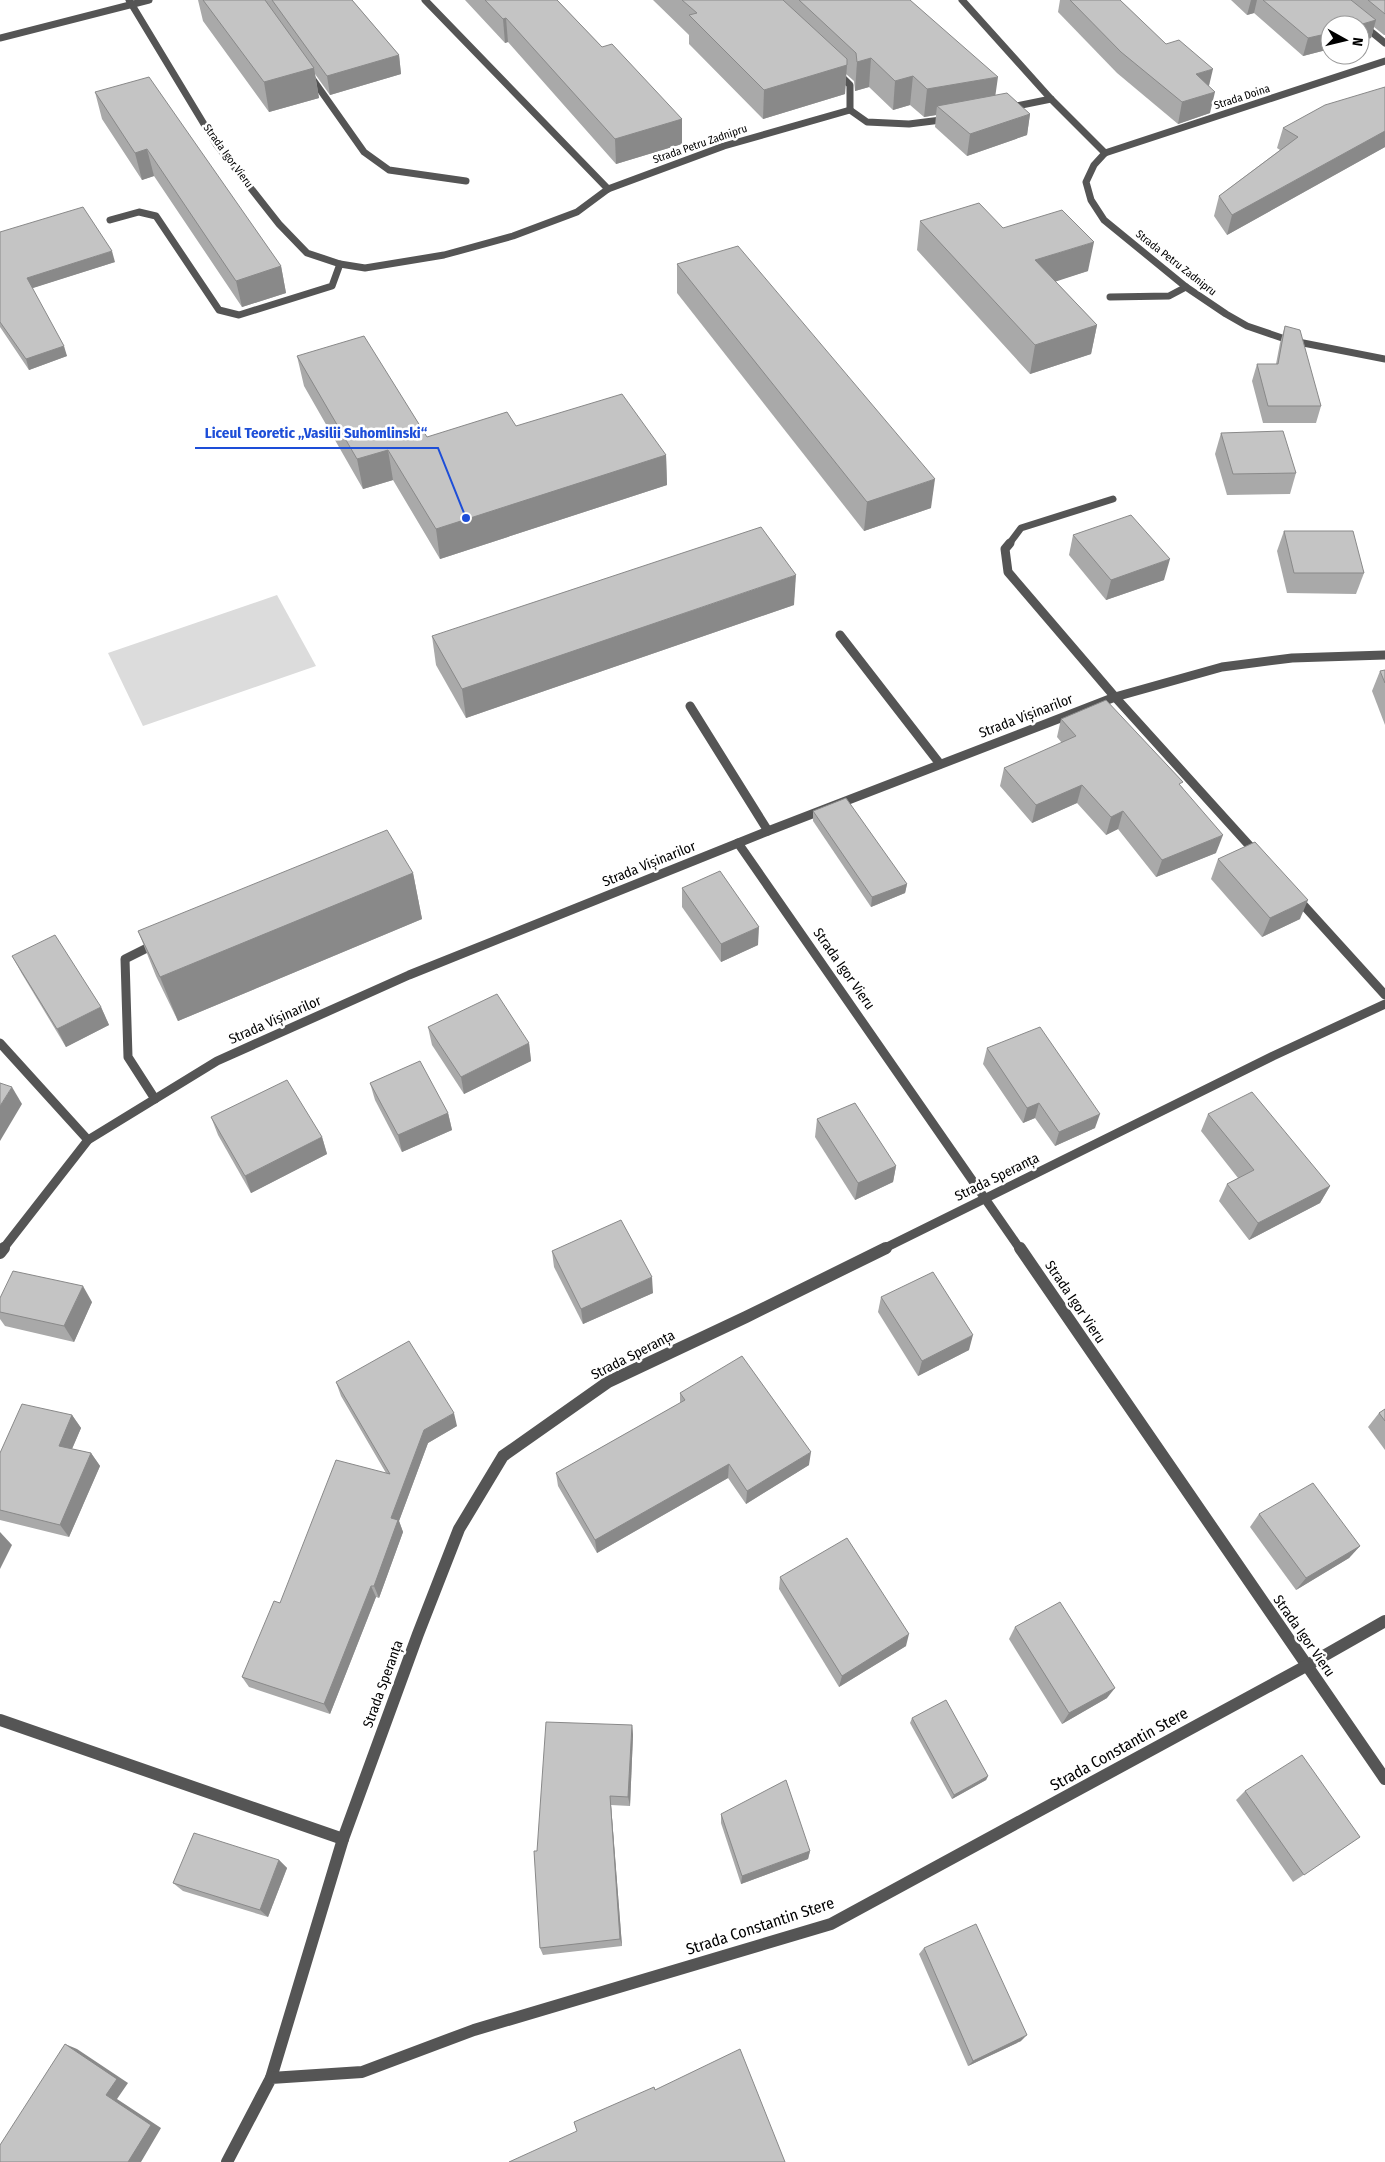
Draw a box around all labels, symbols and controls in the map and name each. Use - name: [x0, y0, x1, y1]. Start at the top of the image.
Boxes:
- north arrow: [1320, 15, 1370, 65]
- text: N: [1348, 36, 1366, 47]
- street label: Strada Doina: [1212, 82, 1272, 112]
- street label: Strada Igor Vieru: [201, 122, 255, 190]
- street label: Strada Petru Zadnipru: [651, 122, 749, 166]
- street label: Strada Petru Zadnipru: [1133, 227, 1219, 299]
- callout: Liceul Teoretic „Vasilii Suhomlinski“: [195, 418, 438, 448]
- text: Liceul Teoretic „Vasilii Suhomlinski“: [205, 424, 428, 442]
- street label: Strada Vișinarilor: [977, 690, 1076, 743]
- street label: Strada Vișinarilor: [600, 838, 699, 891]
- street label: Strada Igor Vieru: [810, 925, 878, 1013]
- street label: Strada Vișinarilor: [226, 992, 324, 1049]
- street label: Strada Speranța: [952, 1149, 1043, 1206]
- street label: Strada Igor Vieru: [1041, 1258, 1109, 1346]
- street label: Strada Speranța: [588, 1327, 678, 1384]
- street label: Strada Igor Vieru: [1270, 1592, 1338, 1680]
- street label: Strada Speranța: [359, 1638, 408, 1730]
- street label: Strada Constantin Stere: [1047, 1703, 1191, 1795]
- street label: Strada Constantin Stere: [684, 1893, 836, 1959]

